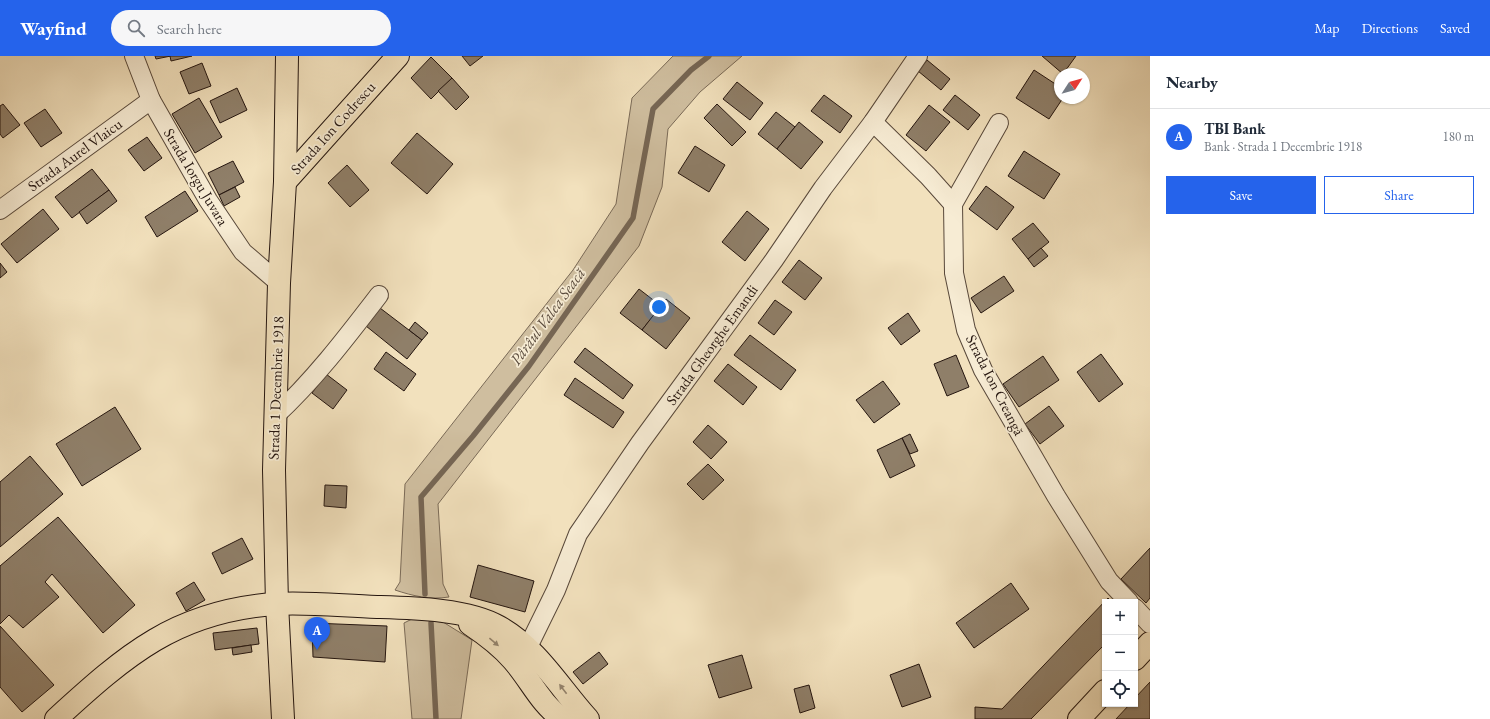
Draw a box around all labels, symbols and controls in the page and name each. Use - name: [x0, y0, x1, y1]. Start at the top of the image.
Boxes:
- search box: [111, 10, 391, 46]
- text: Wayfind: [20, 16, 87, 41]
- icon: search: [125, 17, 147, 39]
- text: Search here: [157, 19, 222, 38]
- text: Map: [1314, 19, 1340, 37]
- text: Directions: [1362, 19, 1418, 37]
- text: Saved: [1440, 19, 1470, 37]
- north arrow: [1054, 68, 1090, 104]
- text: Nearby: [1166, 71, 1218, 93]
- street label: Strada Ion Codrescu: [286, 77, 379, 178]
- street label: Strada Aurel Vlaicu: [24, 114, 126, 195]
- text: TBI Bank: [1204, 119, 1265, 138]
- street label: Strada Iorgu Juvara: [160, 124, 233, 229]
- text: A: [1174, 128, 1184, 145]
- text: 180 m: [1443, 128, 1474, 145]
- text: Bank · Strada 1 Decembrie 1918: [1204, 138, 1362, 155]
- button: Save: [1166, 176, 1316, 214]
- button: Share: [1324, 176, 1474, 214]
- water label: Pârâul Valea Seacă: [505, 263, 590, 369]
- street label: Strada Gheorghe Emandi: [661, 280, 762, 409]
- your location: [649, 297, 669, 317]
- street label: Strada 1 Decembrie 1918: [263, 316, 288, 460]
- street label: Strada Ion Creangă: [962, 331, 1029, 438]
- map controls: [1102, 599, 1138, 707]
- button: +: [1102, 599, 1138, 635]
- pin: A: [304, 617, 330, 650]
- button: −: [1102, 635, 1138, 671]
- one-way arrow: [488, 637, 499, 646]
- button: locate: [1102, 671, 1138, 707]
- one-way arrow: [559, 684, 567, 695]

